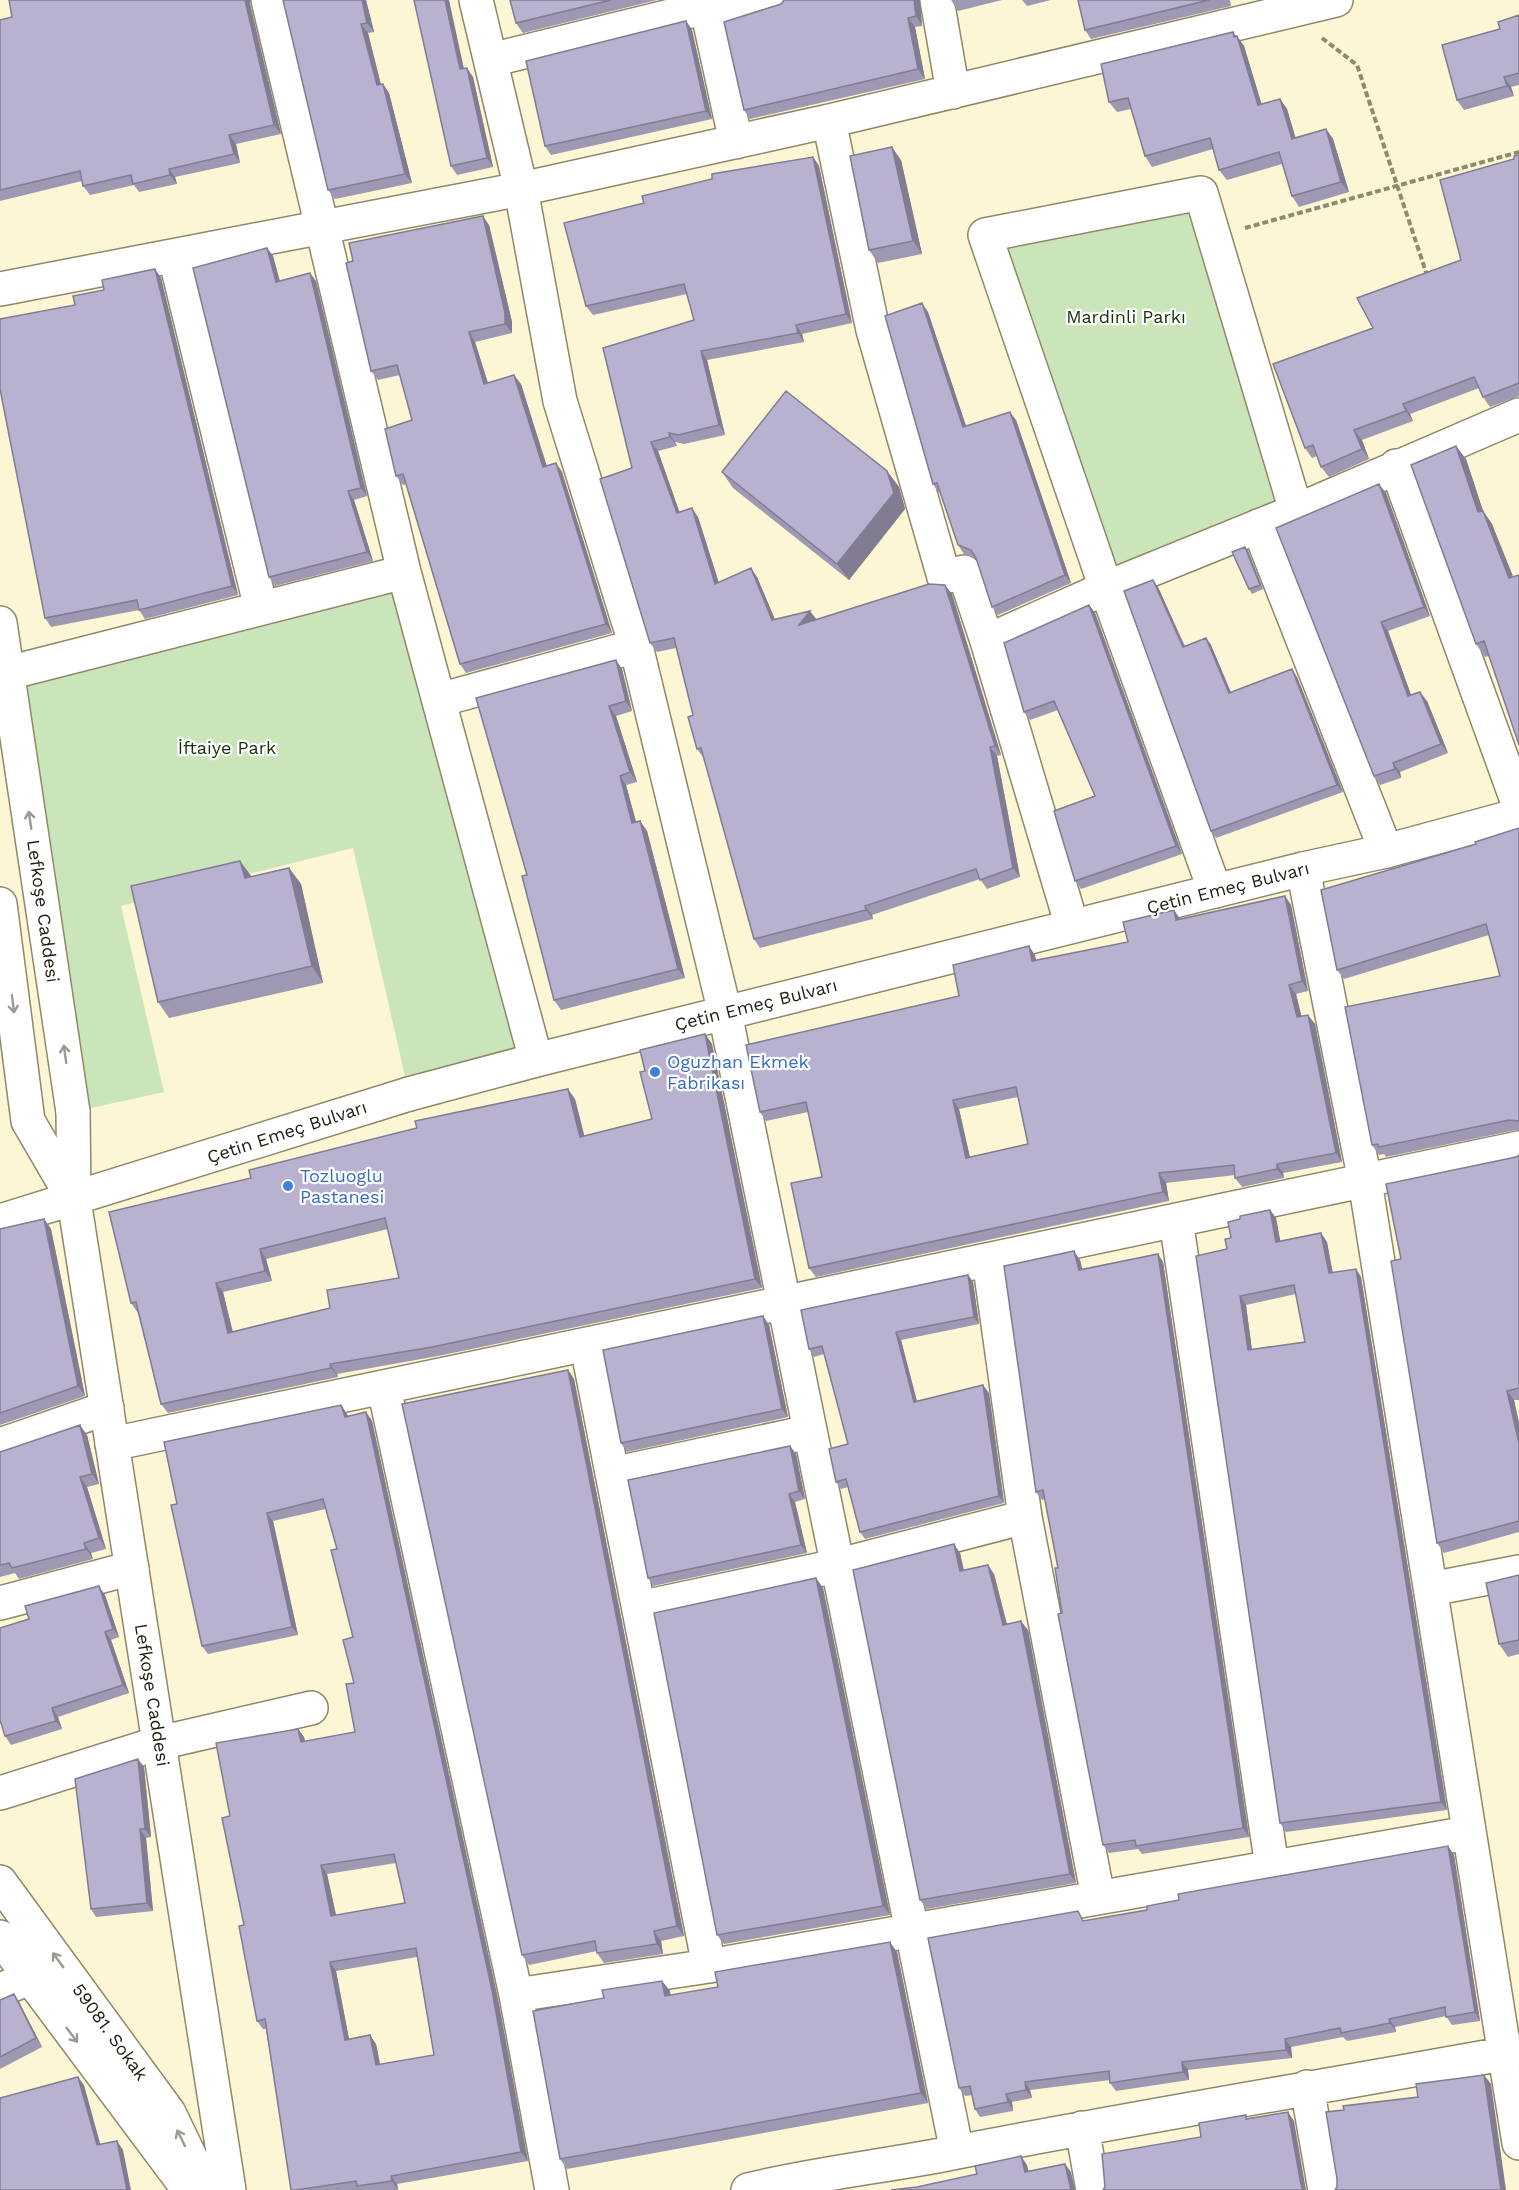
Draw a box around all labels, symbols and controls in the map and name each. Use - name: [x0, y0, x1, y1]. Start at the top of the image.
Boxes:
- park label: Mardinli Parkı: [1066, 306, 1186, 327]
- park label: İftaiye Park: [178, 737, 276, 758]
- one-way arrow: [24, 810, 35, 830]
- street label: Lefkoşe Caddesi: [23, 838, 64, 984]
- street label: Çetin Emeç Bulvarı: [1144, 857, 1311, 918]
- street label: Çetin Emeç Bulvarı: [672, 974, 839, 1035]
- one-way arrow: [7, 993, 18, 1013]
- one-way arrow: [59, 1045, 70, 1065]
- place label: Oguzhan Ekmek Fabrikası: [667, 1051, 809, 1093]
- marker: Oguzhan Ekmek Fabrikası: [648, 1065, 662, 1079]
- street label: Çetin Emeç Bulvarı: [204, 1096, 369, 1167]
- place label: Tozluoglu Pastanesi: [300, 1165, 384, 1207]
- marker: Tozluoglu Pastanesi: [281, 1179, 295, 1193]
- street label: Lefkoşe Caddesi: [131, 1622, 174, 1768]
- one-way arrow: [52, 1952, 65, 1968]
- street label: 59081. Sokak: [68, 1979, 153, 2084]
- one-way arrow: [65, 2026, 78, 2042]
- one-way arrow: [174, 2129, 186, 2147]

